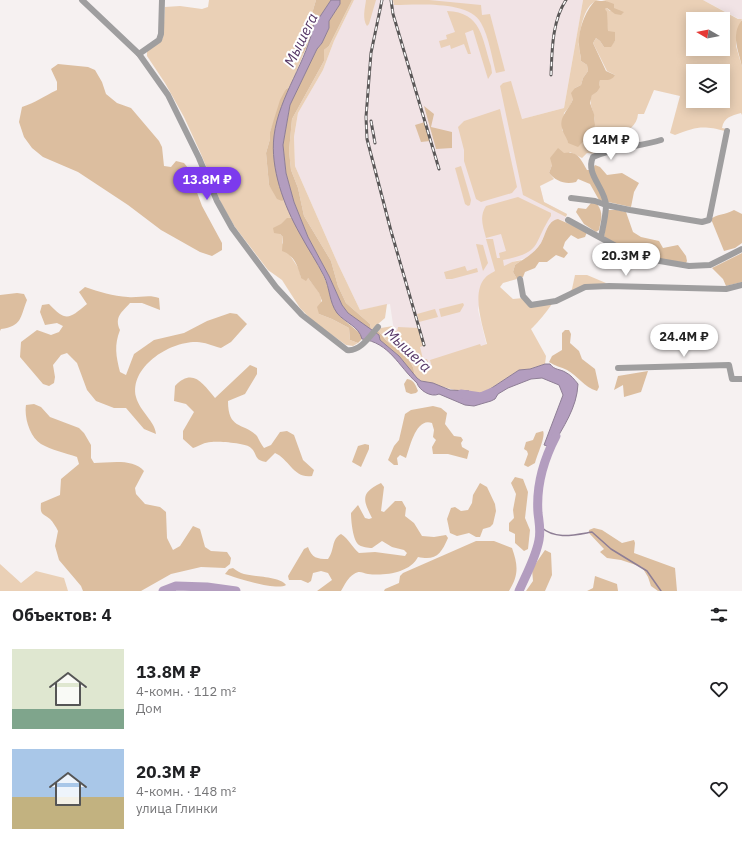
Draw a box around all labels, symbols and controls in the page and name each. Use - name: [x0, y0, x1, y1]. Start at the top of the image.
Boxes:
- water label: Мышега: [279, 10, 322, 70]
- north arrow: [686, 12, 730, 56]
- map controls: [686, 12, 730, 108]
- button: layers: [686, 64, 730, 108]
- pin: 14M ₽: [583, 127, 639, 161]
- text: 14M ₽: [592, 131, 630, 148]
- pin: 13.8M ₽: [170, 167, 244, 201]
- text: 13.8M ₽: [182, 171, 232, 188]
- pin: 20.3M ₽: [589, 243, 663, 277]
- text: 20.3M ₽: [601, 247, 651, 264]
- water label: Мышега: [381, 323, 436, 376]
- pin: 24.4M ₽: [647, 324, 721, 358]
- text: 24.4M ₽: [659, 328, 709, 345]
- text: Объектов: 4: [12, 604, 112, 626]
- icon: filters: [708, 604, 730, 626]
- text: 13.8M ₽: [136, 661, 201, 683]
- icon: home: [44, 665, 92, 713]
- icon: heart: [708, 678, 730, 700]
- text: 4-комн. · 112 m²: [136, 683, 236, 700]
- text: Дом: [136, 700, 162, 717]
- text: 20.3M ₽: [136, 761, 201, 783]
- icon: home: [44, 765, 92, 813]
- icon: heart: [708, 778, 730, 800]
- text: 4-комн. · 148 m²: [136, 783, 236, 800]
- text: улица Глинки: [136, 800, 218, 817]

